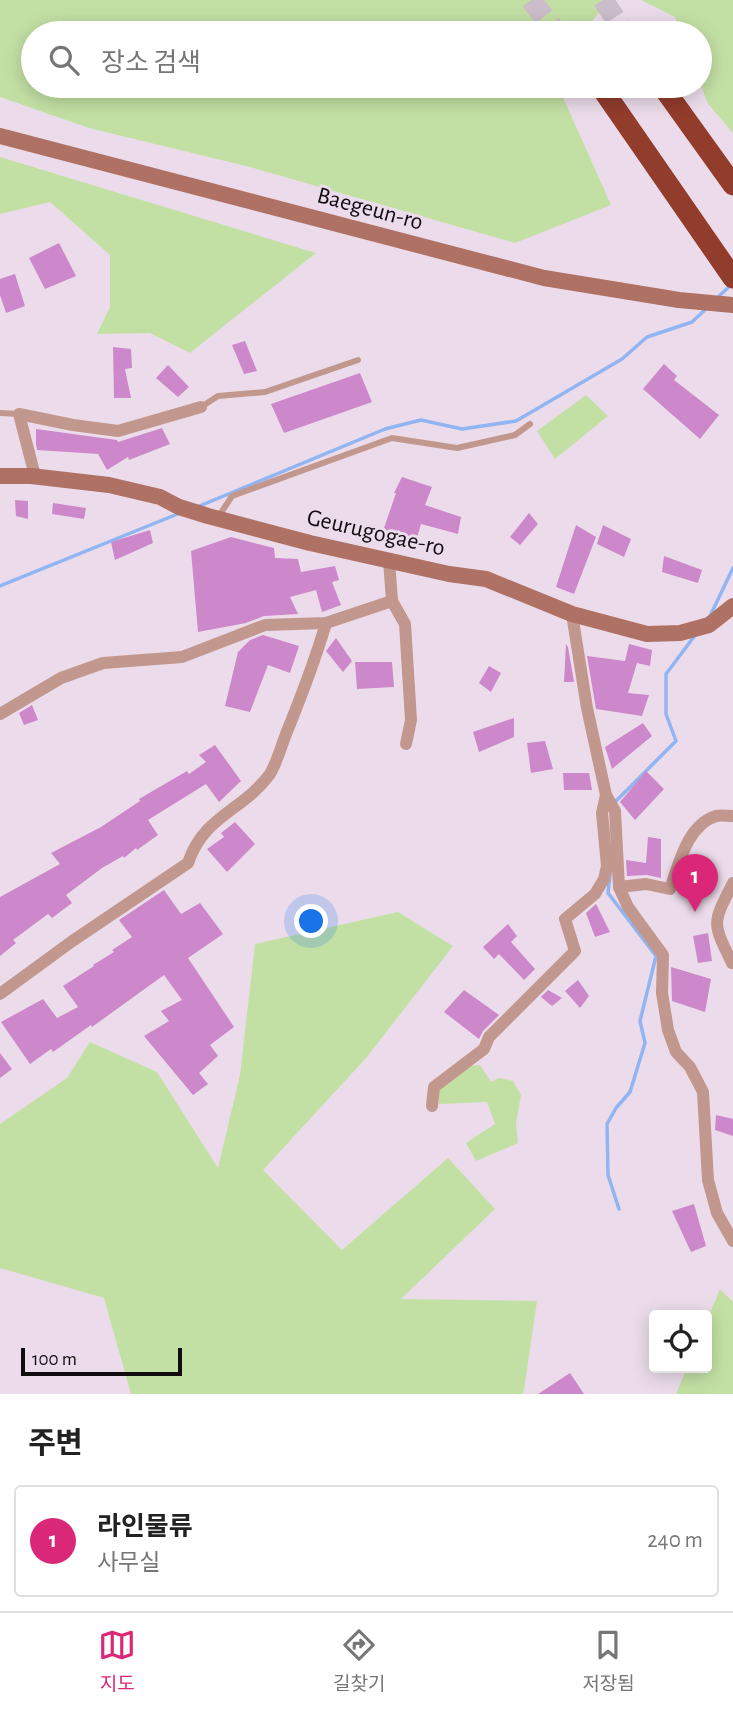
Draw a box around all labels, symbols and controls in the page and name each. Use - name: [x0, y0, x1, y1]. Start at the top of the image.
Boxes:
- search box: [21, 21, 712, 98]
- icon: search: [45, 41, 83, 79]
- text: 장소 검색: [101, 50, 201, 76]
- street label: Baegeun-ro: [314, 183, 426, 235]
- street label: Geurugogae-ro: [305, 505, 447, 561]
- pin: 1: [672, 854, 718, 912]
- your location: [294, 904, 328, 938]
- map controls: [649, 1310, 712, 1373]
- button: locate: [649, 1310, 712, 1373]
- scale bar: [21, 1345, 182, 1377]
- text: 100 m: [32, 1350, 77, 1369]
- text: 주변: [28, 1429, 83, 1459]
- text: 라인물류: [97, 1514, 193, 1540]
- text: 1: [49, 1529, 57, 1552]
- text: 240 m: [647, 1529, 703, 1552]
- text: 사무실: [97, 1552, 160, 1575]
- tab: 지도: [98, 1626, 136, 1696]
- tab: 길찾기: [333, 1626, 385, 1696]
- tab: 저장됨: [582, 1626, 635, 1696]

